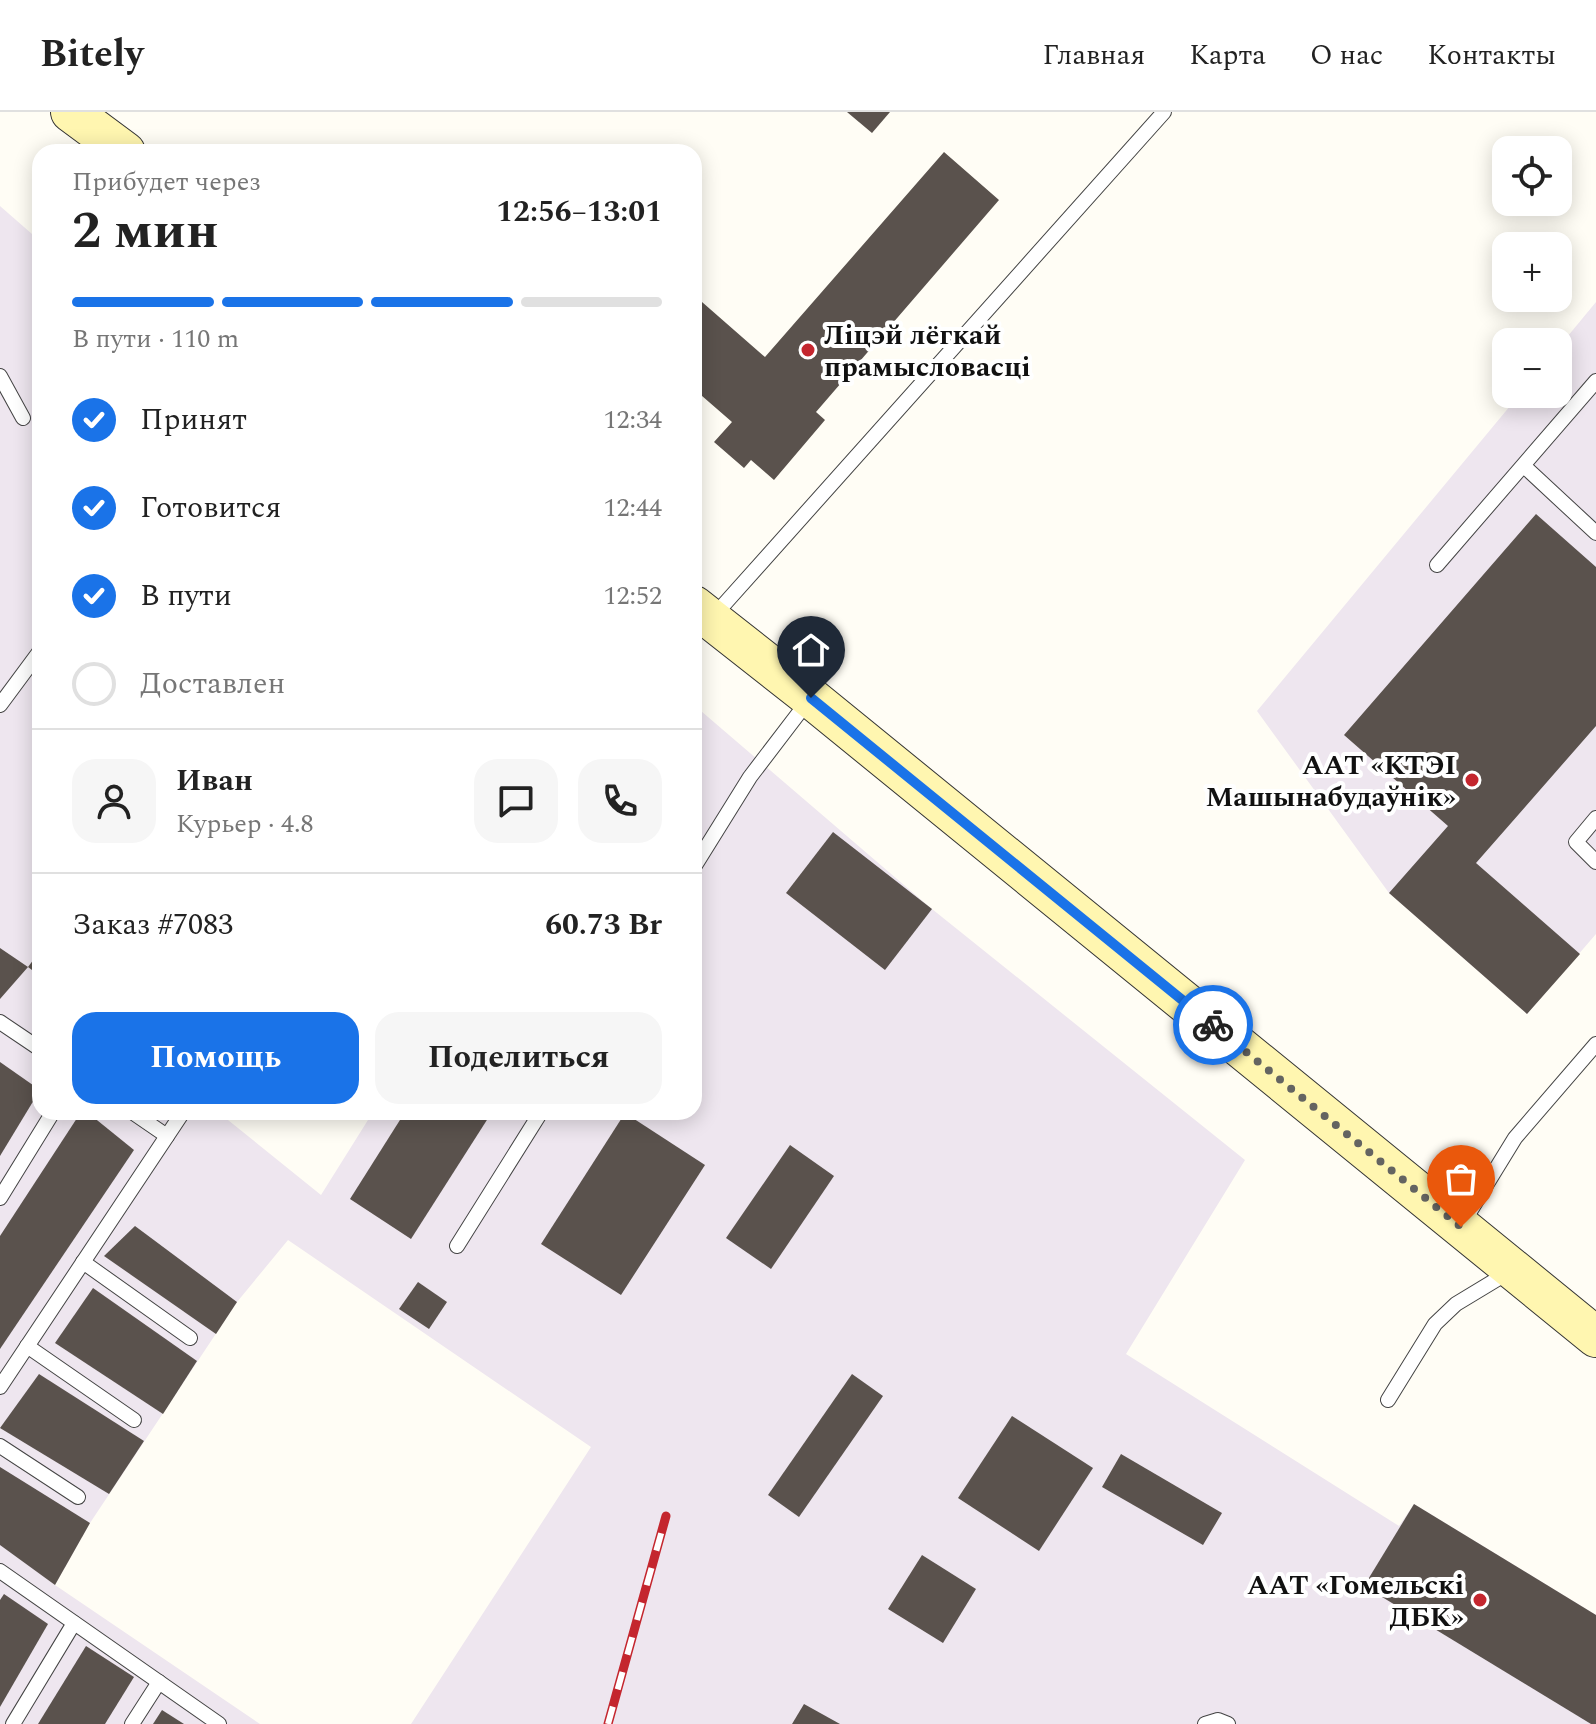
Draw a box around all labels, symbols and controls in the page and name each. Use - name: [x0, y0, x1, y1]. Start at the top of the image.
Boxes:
- text: Bitely: [40, 26, 143, 84]
- text: Главная: [1043, 34, 1145, 77]
- text: Карта: [1189, 34, 1266, 77]
- text: О нас: [1310, 34, 1383, 77]
- text: Контакты: [1427, 34, 1556, 77]
- map controls: [1492, 136, 1572, 408]
- button: locate: [1492, 136, 1572, 216]
- text: Прибудет через: [72, 162, 261, 202]
- text: 12:56–13:01: [496, 189, 662, 235]
- text: 2 мин: [72, 192, 219, 271]
- button: +: [1492, 232, 1572, 312]
- place label: Ліцэй лёгкай прамысловасці: [824, 314, 1031, 389]
- text: В пути · 110 m: [72, 319, 239, 359]
- button: −: [1492, 328, 1572, 408]
- marker: Ліцэй лёгкай прамысловасці: [799, 341, 817, 359]
- text: Принят: [140, 397, 247, 443]
- icon: check: [72, 398, 116, 442]
- text: 12:34: [603, 400, 662, 440]
- text: Готовится: [140, 485, 281, 531]
- icon: check: [72, 486, 116, 530]
- text: 12:44: [603, 488, 662, 528]
- text: В пути: [140, 573, 232, 619]
- icon: check: [72, 574, 116, 618]
- text: 12:52: [603, 576, 662, 616]
- pin: [777, 616, 845, 698]
- icon: home: [789, 628, 833, 672]
- text: Доставлен: [140, 661, 285, 707]
- place label: ААТ «КТЭІ Машынабудаўнік»: [1205, 744, 1456, 819]
- text: Иван: [176, 758, 253, 804]
- button: person: [72, 759, 156, 843]
- button: chat: [474, 759, 558, 843]
- button: phone: [578, 759, 662, 843]
- marker: ААТ «КТЭІ Машынабудаўнік»: [1463, 771, 1481, 789]
- text: Курьер · 4.8: [176, 804, 313, 844]
- text: Заказ #7083: [72, 902, 233, 948]
- text: 60.73 Br: [545, 902, 662, 948]
- courier: [1173, 985, 1253, 1065]
- icon: bike: [1191, 1003, 1235, 1047]
- button: Помощь: [72, 1012, 359, 1104]
- button: Поделиться: [375, 1012, 662, 1104]
- pin: [1427, 1145, 1495, 1227]
- icon: bag: [1439, 1157, 1483, 1201]
- place label: ААТ «Гомельскі ДБК»: [1247, 1564, 1464, 1639]
- marker: ААТ «Гомельскі ДБК»: [1471, 1591, 1489, 1609]

